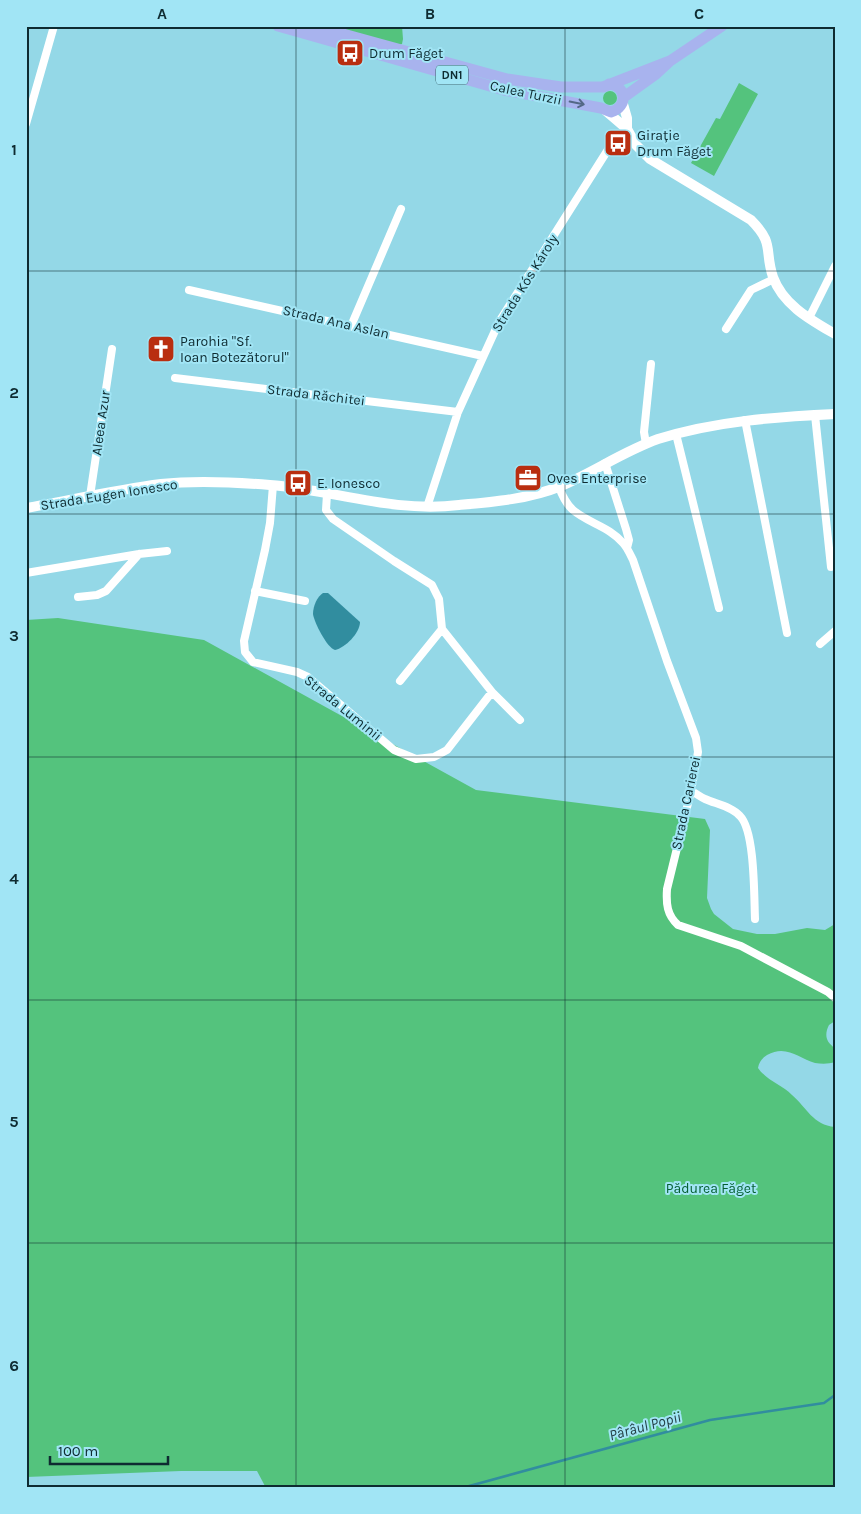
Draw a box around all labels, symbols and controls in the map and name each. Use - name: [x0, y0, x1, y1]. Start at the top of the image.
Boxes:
- text: A: [157, 4, 167, 23]
- text: B: [425, 4, 435, 23]
- text: C: [694, 4, 704, 23]
- bus stop icon: Drum Făget: [335, 38, 365, 68]
- place label: Drum Făget: [369, 45, 443, 62]
- road number: DN1: [436, 66, 468, 84]
- street label: Calea Turzii: [489, 77, 563, 109]
- one-way arrow: [569, 99, 585, 109]
- place label: Girație Drum Făget: [637, 127, 711, 160]
- bus stop icon: Girație Drum Făget: [603, 128, 633, 158]
- text: 1: [11, 140, 17, 159]
- street label: Strada Kós Károly: [488, 231, 562, 335]
- street label: Strada Ana Aslan: [281, 301, 391, 343]
- place label: Parohia "Sf. Ioan Botezătorul": [180, 333, 289, 366]
- church icon: Parohia "Sf. Ioan Botezătorul": [146, 334, 176, 364]
- street label: Strada Răchitei: [266, 381, 366, 409]
- text: 2: [9, 383, 19, 402]
- street label: Aleea Azur: [88, 388, 114, 457]
- office icon: Oves Enterprise: [513, 463, 543, 493]
- bus stop icon: E. Ionesco: [283, 468, 313, 498]
- place label: Oves Enterprise: [547, 470, 647, 487]
- place label: E. Ionesco: [317, 475, 380, 492]
- street label: Strada Eugen Ionesco: [39, 476, 179, 514]
- text: 3: [9, 626, 19, 645]
- street label: Strada Luminii: [301, 672, 385, 744]
- street label: Strada Carierei: [668, 755, 704, 851]
- text: 4: [9, 869, 19, 888]
- text: 5: [9, 1112, 19, 1131]
- park label: Pădurea Făget: [666, 1180, 756, 1197]
- text: 6: [9, 1356, 19, 1375]
- water label: Pârâul Popii: [607, 1408, 683, 1444]
- scale bar: [50, 1434, 168, 1466]
- text: 100 m: [58, 1442, 98, 1460]

